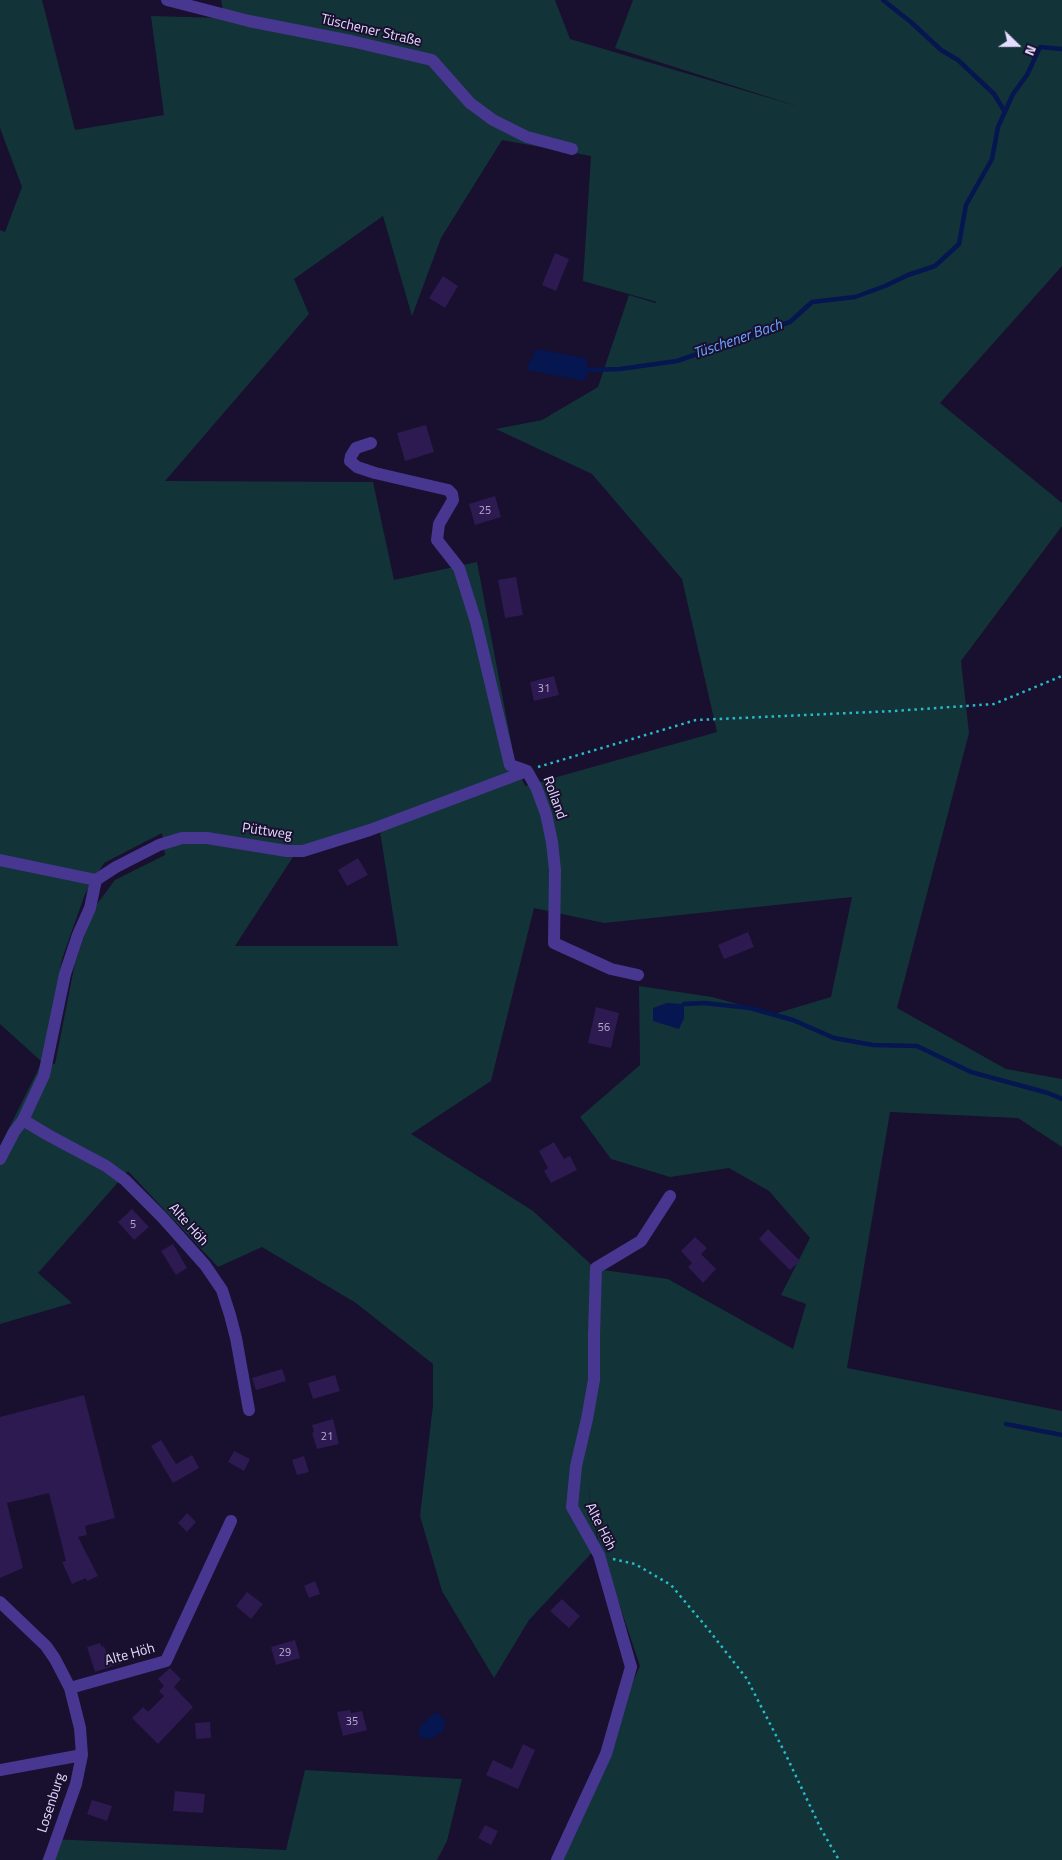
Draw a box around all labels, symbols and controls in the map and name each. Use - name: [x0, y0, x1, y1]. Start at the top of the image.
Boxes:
- street label: Tüschener Straße: [319, 11, 423, 51]
- north arrow: [992, 20, 1042, 70]
- text: N: [1020, 42, 1043, 59]
- water label: Tüschener Bach: [691, 316, 785, 364]
- house number: 25: [479, 504, 491, 518]
- house number: 31: [538, 682, 550, 696]
- street label: Rolland: [539, 774, 569, 822]
- street label: Püttweg: [241, 820, 293, 844]
- house number: 56: [598, 1021, 610, 1035]
- street label: Alte Höh: [165, 1200, 211, 1250]
- house number: 5: [130, 1218, 136, 1232]
- house number: 21: [321, 1430, 333, 1444]
- street label: Alte Höh: [581, 1500, 619, 1554]
- street label: Alte Höh: [103, 1640, 157, 1670]
- house number: 29: [279, 1646, 291, 1660]
- house number: 35: [346, 1715, 358, 1729]
- street label: Losenburg: [34, 1771, 70, 1835]

